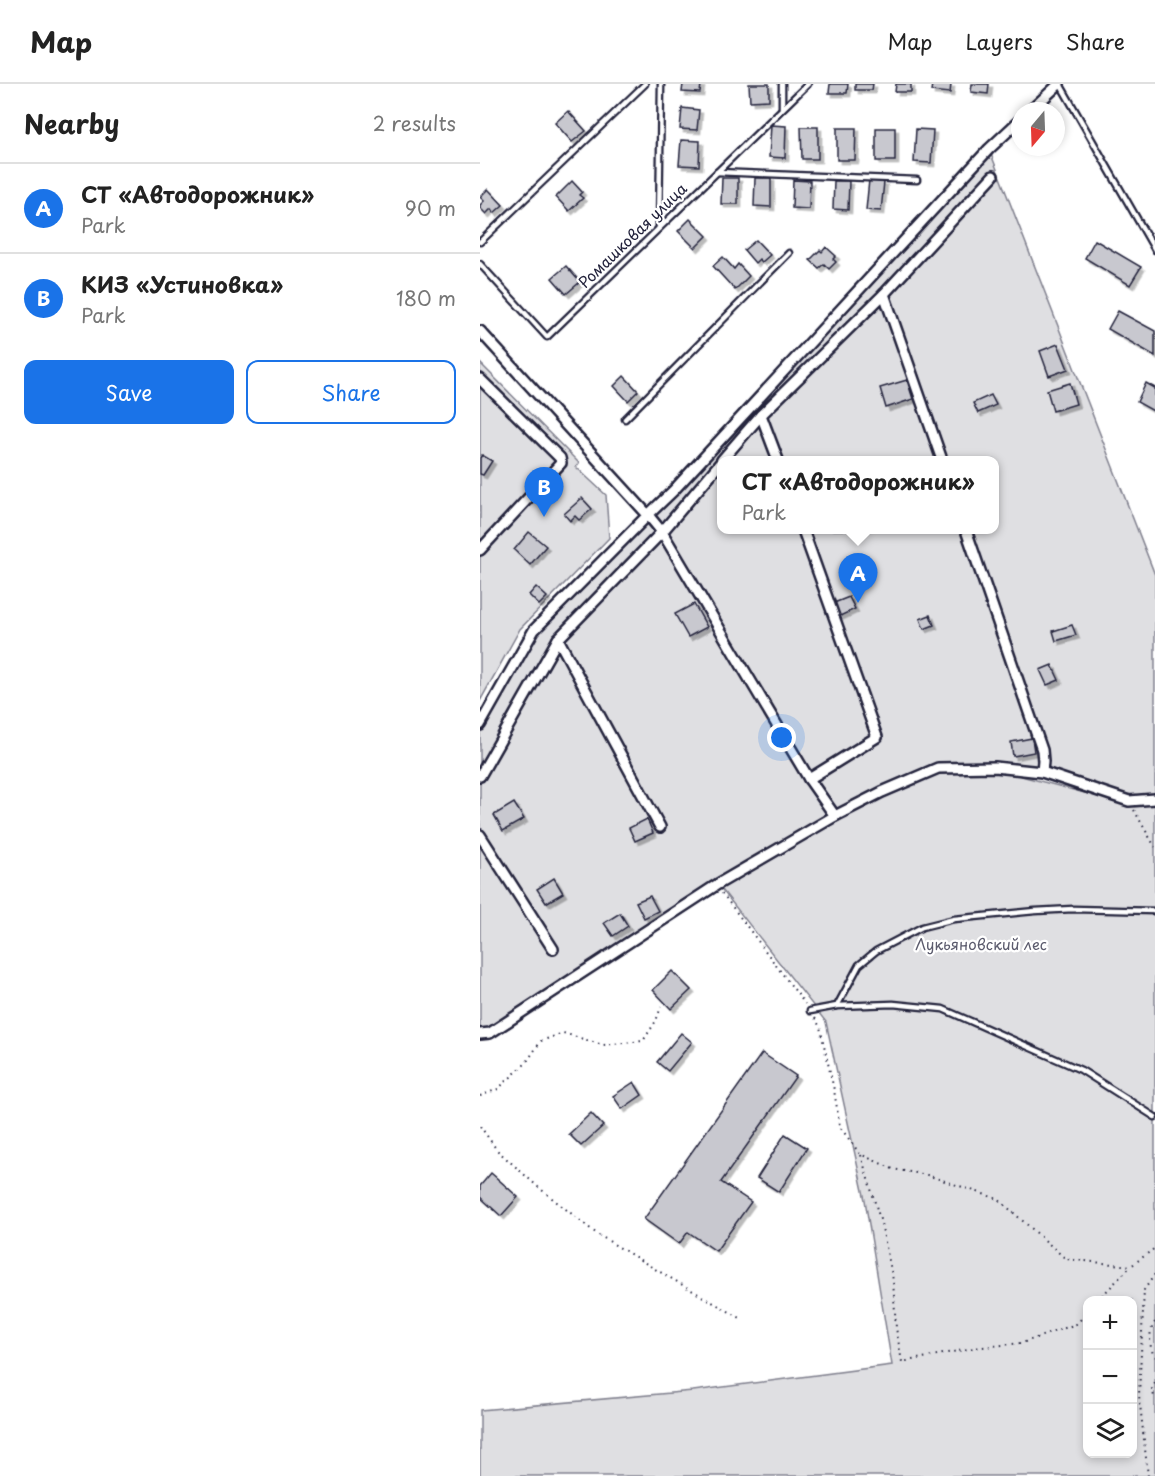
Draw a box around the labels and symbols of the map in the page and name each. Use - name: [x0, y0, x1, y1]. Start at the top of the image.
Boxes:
- north arrow: [1011, 102, 1065, 156]
- street label: Ромашковая улица: [572, 177, 692, 293]
- pin: B: [524, 468, 564, 517]
- pin: A: [838, 554, 878, 603]
- your location: [767, 723, 796, 752]
- park label: Лукьяновский лес: [915, 932, 1047, 955]

